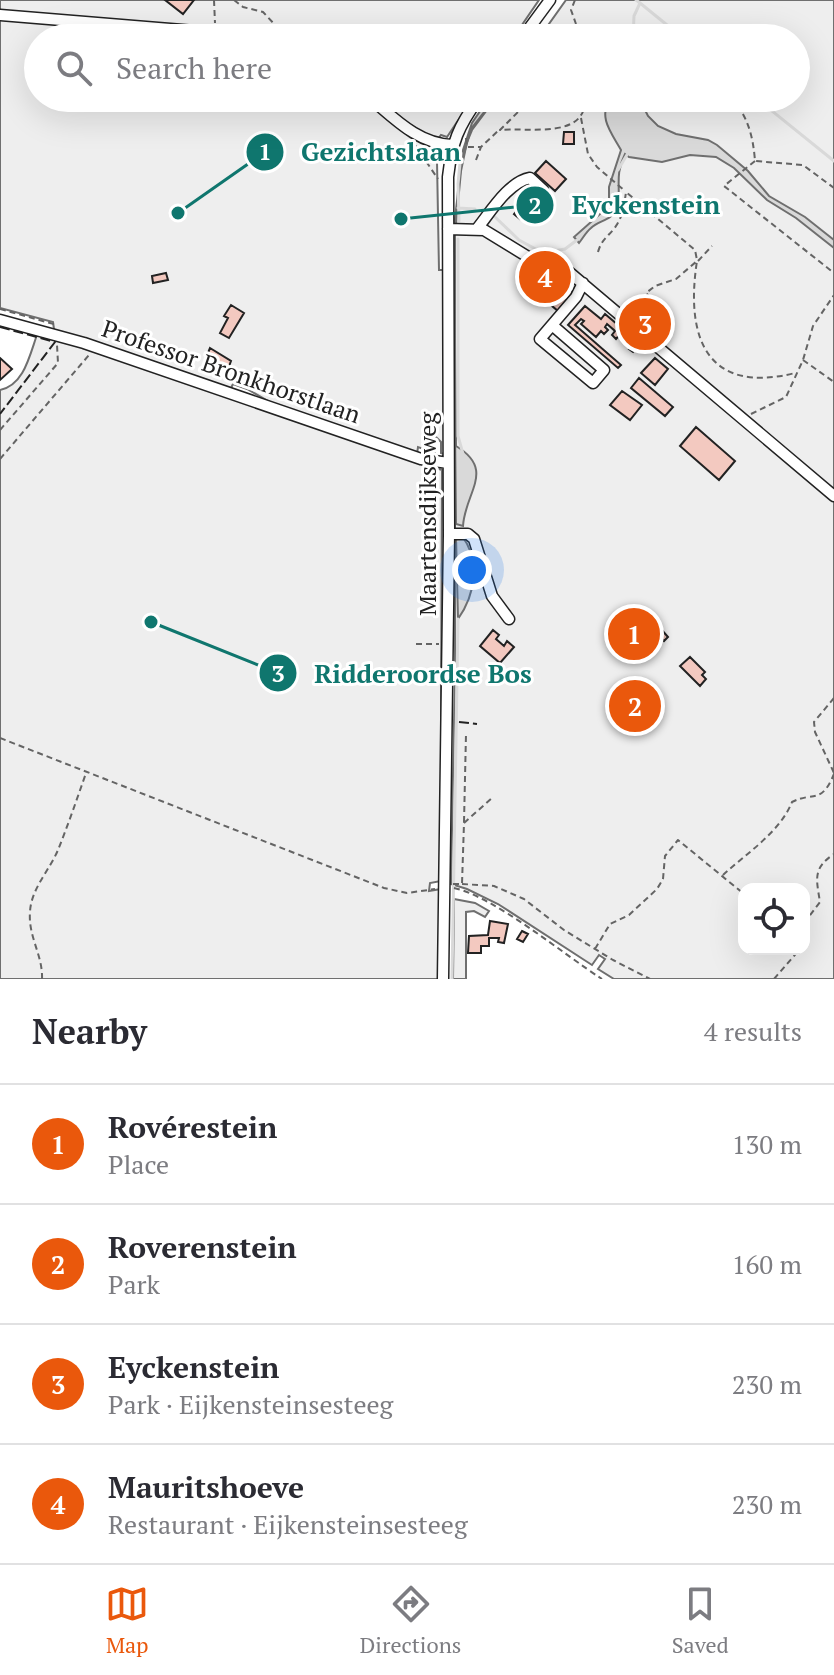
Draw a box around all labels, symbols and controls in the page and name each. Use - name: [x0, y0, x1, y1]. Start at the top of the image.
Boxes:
- search box: [24, 24, 810, 112]
- icon: search: [52, 46, 96, 90]
- text: Search here: [116, 48, 272, 88]
- callout: Gezichtslaan: [245, 127, 477, 177]
- text: Gezichtslaan: [301, 134, 461, 168]
- text: 1: [258, 135, 272, 167]
- callout: Eyckenstein: [515, 180, 736, 230]
- text: Eyckenstein: [572, 187, 721, 221]
- text: 2: [528, 189, 542, 221]
- pin: 4: [519, 247, 571, 307]
- pin: 3: [619, 294, 671, 354]
- street label: Professor Bronkhorstlaan: [98, 312, 365, 430]
- street label: Maartensdijkseweg: [411, 412, 443, 616]
- your location: [452, 550, 492, 590]
- pin: 1: [608, 604, 660, 664]
- callout: Ridderoordse Bos: [258, 648, 547, 698]
- text: Ridderoordse Bos: [314, 656, 532, 690]
- text: 3: [271, 657, 285, 689]
- pin: 2: [609, 676, 661, 736]
- map controls: [738, 883, 810, 955]
- button: locate: [738, 883, 810, 955]
- text: Nearby: [32, 1009, 147, 1054]
- text: 4 results: [704, 1014, 802, 1048]
- text: Rovérestein: [108, 1107, 277, 1147]
- text: 1: [51, 1127, 65, 1161]
- text: 130 m: [732, 1127, 802, 1161]
- text: Place: [108, 1147, 169, 1181]
- text: Roverenstein: [108, 1227, 297, 1267]
- text: 2: [51, 1247, 65, 1281]
- text: 160 m: [732, 1247, 802, 1281]
- text: Park: [108, 1267, 160, 1301]
- text: Eyckenstein: [108, 1347, 279, 1387]
- text: 3: [51, 1367, 65, 1401]
- text: 230 m: [732, 1367, 802, 1401]
- text: Park · Eijkensteinsesteeg: [108, 1387, 393, 1421]
- text: Mauritshoeve: [108, 1467, 304, 1507]
- text: 4: [51, 1487, 65, 1521]
- text: 230 m: [732, 1487, 802, 1521]
- text: Restaurant · Eijkensteinsesteeg: [108, 1507, 468, 1541]
- tab: Map: [105, 1582, 149, 1659]
- tab: Directions: [360, 1582, 461, 1659]
- tab: Saved: [672, 1582, 729, 1659]

